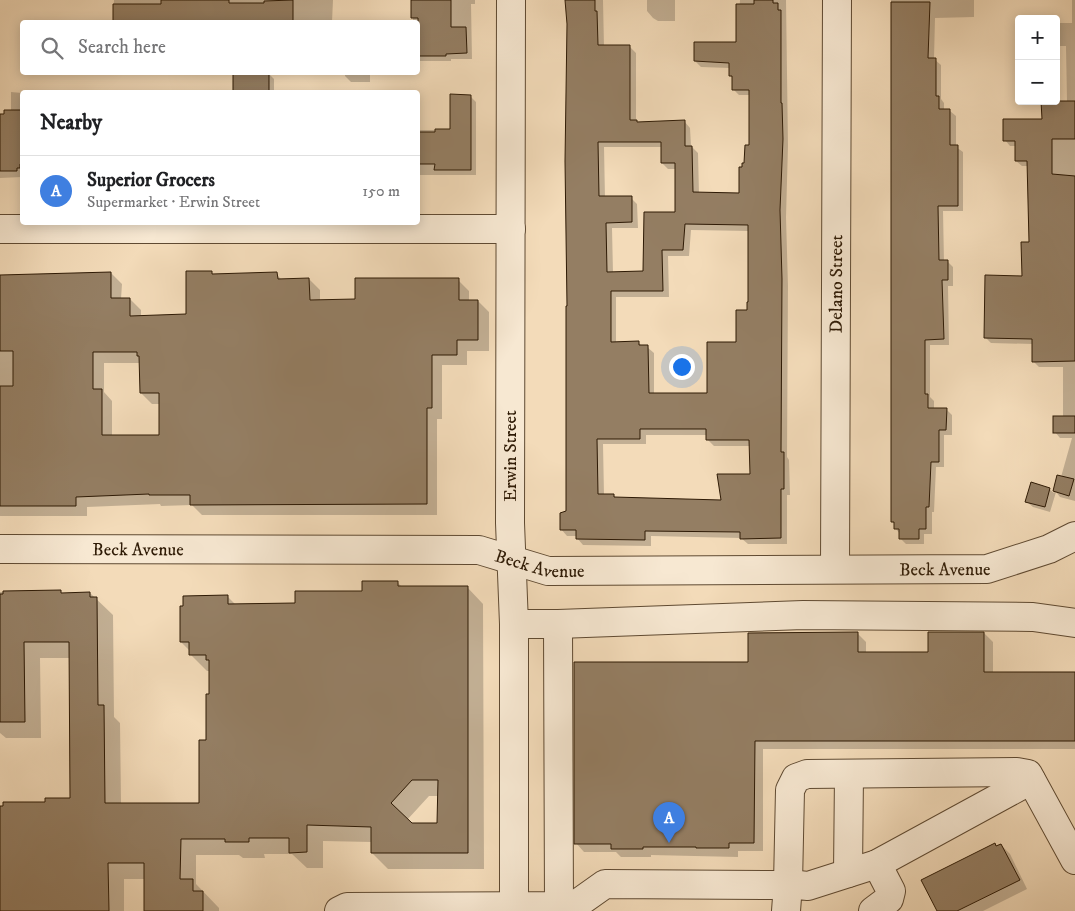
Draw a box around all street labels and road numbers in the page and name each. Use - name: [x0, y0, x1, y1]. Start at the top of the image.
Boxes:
- street label: Delano Street: [826, 234, 848, 333]
- street label: Erwin Street: [500, 410, 522, 502]
- street label: Beck Avenue: [92, 539, 184, 561]
- street label: Beck Avenue: [492, 545, 585, 584]
- street label: Beck Avenue: [899, 559, 991, 581]

